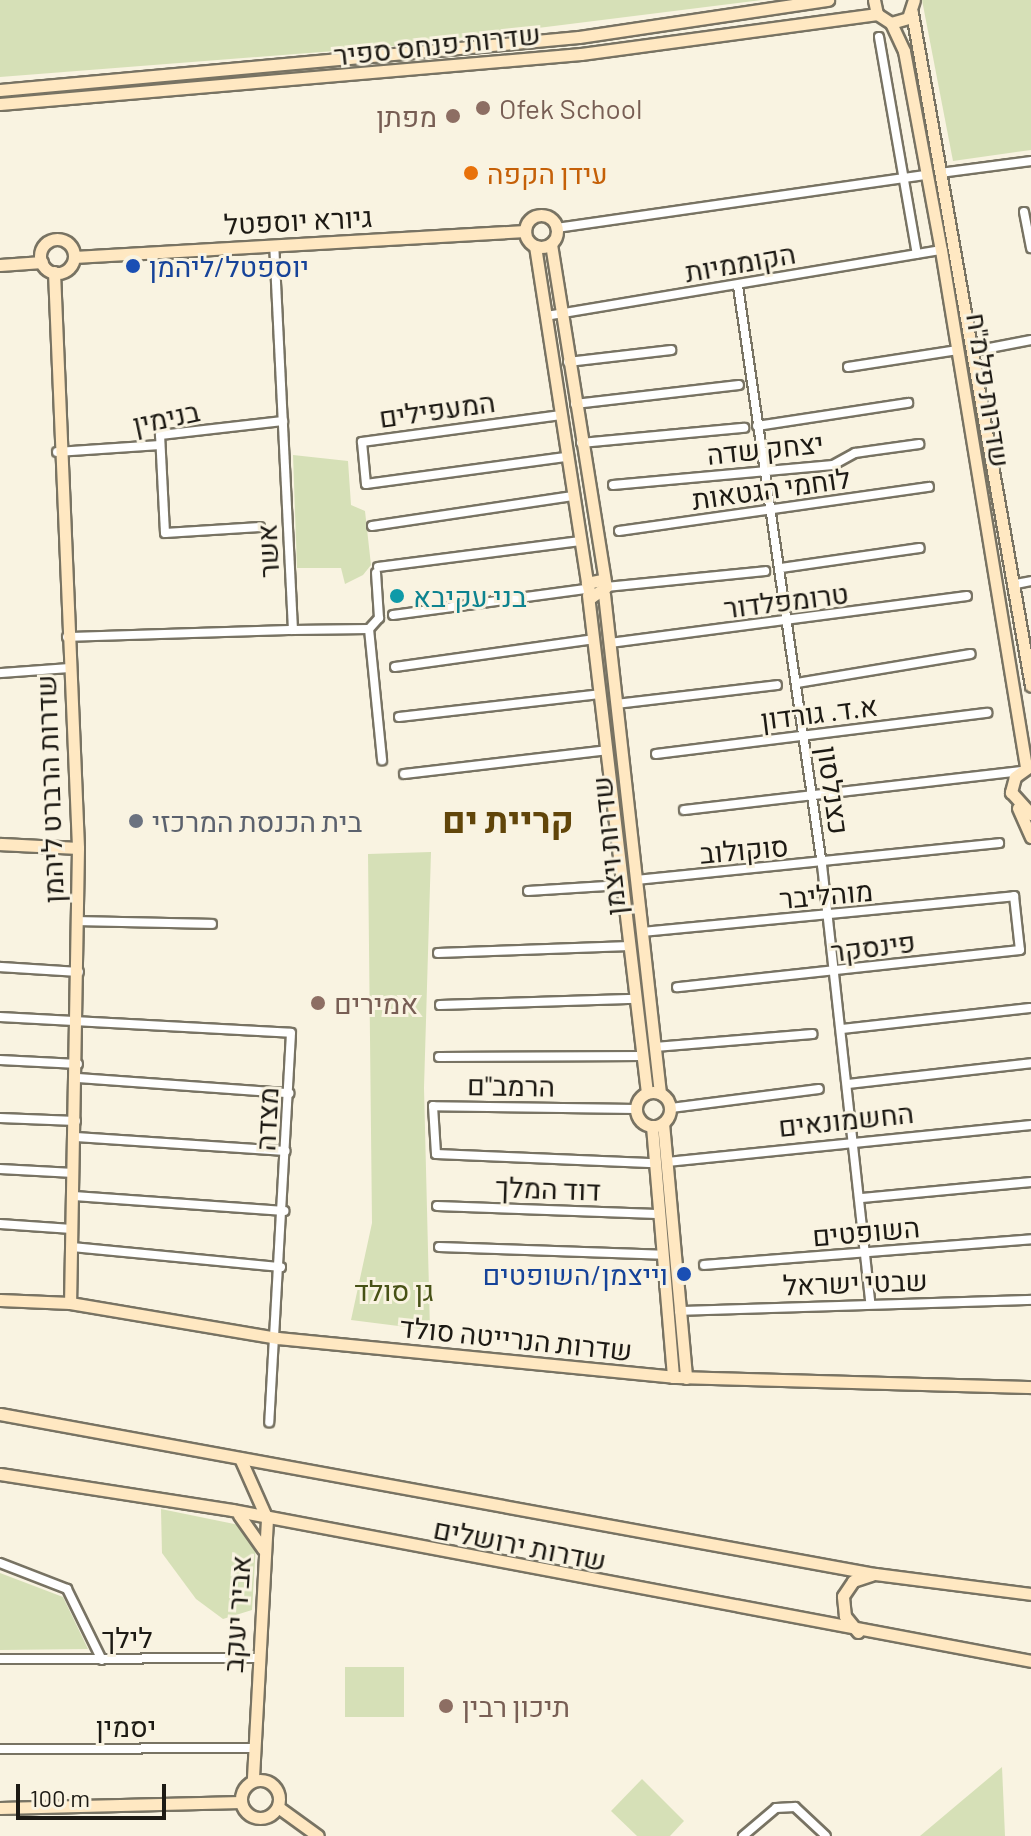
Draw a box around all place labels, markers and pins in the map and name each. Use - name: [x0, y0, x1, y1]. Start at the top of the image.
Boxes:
- place label: Ofek School: [499, 91, 642, 125]
- place label: מפתן: [376, 99, 437, 133]
- marker: Ofek School: [474, 99, 492, 117]
- marker: מפתן: [444, 107, 462, 125]
- place label: עידן הקפה: [487, 156, 608, 190]
- marker: עידן הקפה: [462, 164, 480, 182]
- place label: יוספטל/ליהמן: [149, 249, 309, 283]
- marker: יוספטל/ליהמן: [124, 257, 142, 275]
- place label: בני עקיבא: [413, 579, 527, 613]
- marker: בני עקיבא: [388, 587, 406, 605]
- place label: בית הכנסת המרכזי: [152, 804, 362, 838]
- marker: בית הכנסת המרכזי: [127, 812, 145, 830]
- place label: אמירים: [334, 986, 418, 1020]
- marker: אמירים: [309, 994, 327, 1012]
- place label: וייצמן/השופטים: [483, 1257, 668, 1291]
- marker: וייצמן/השופטים: [675, 1265, 693, 1283]
- place label: תיכון רבין: [462, 1689, 570, 1723]
- marker: תיכון רבין: [437, 1697, 455, 1715]

